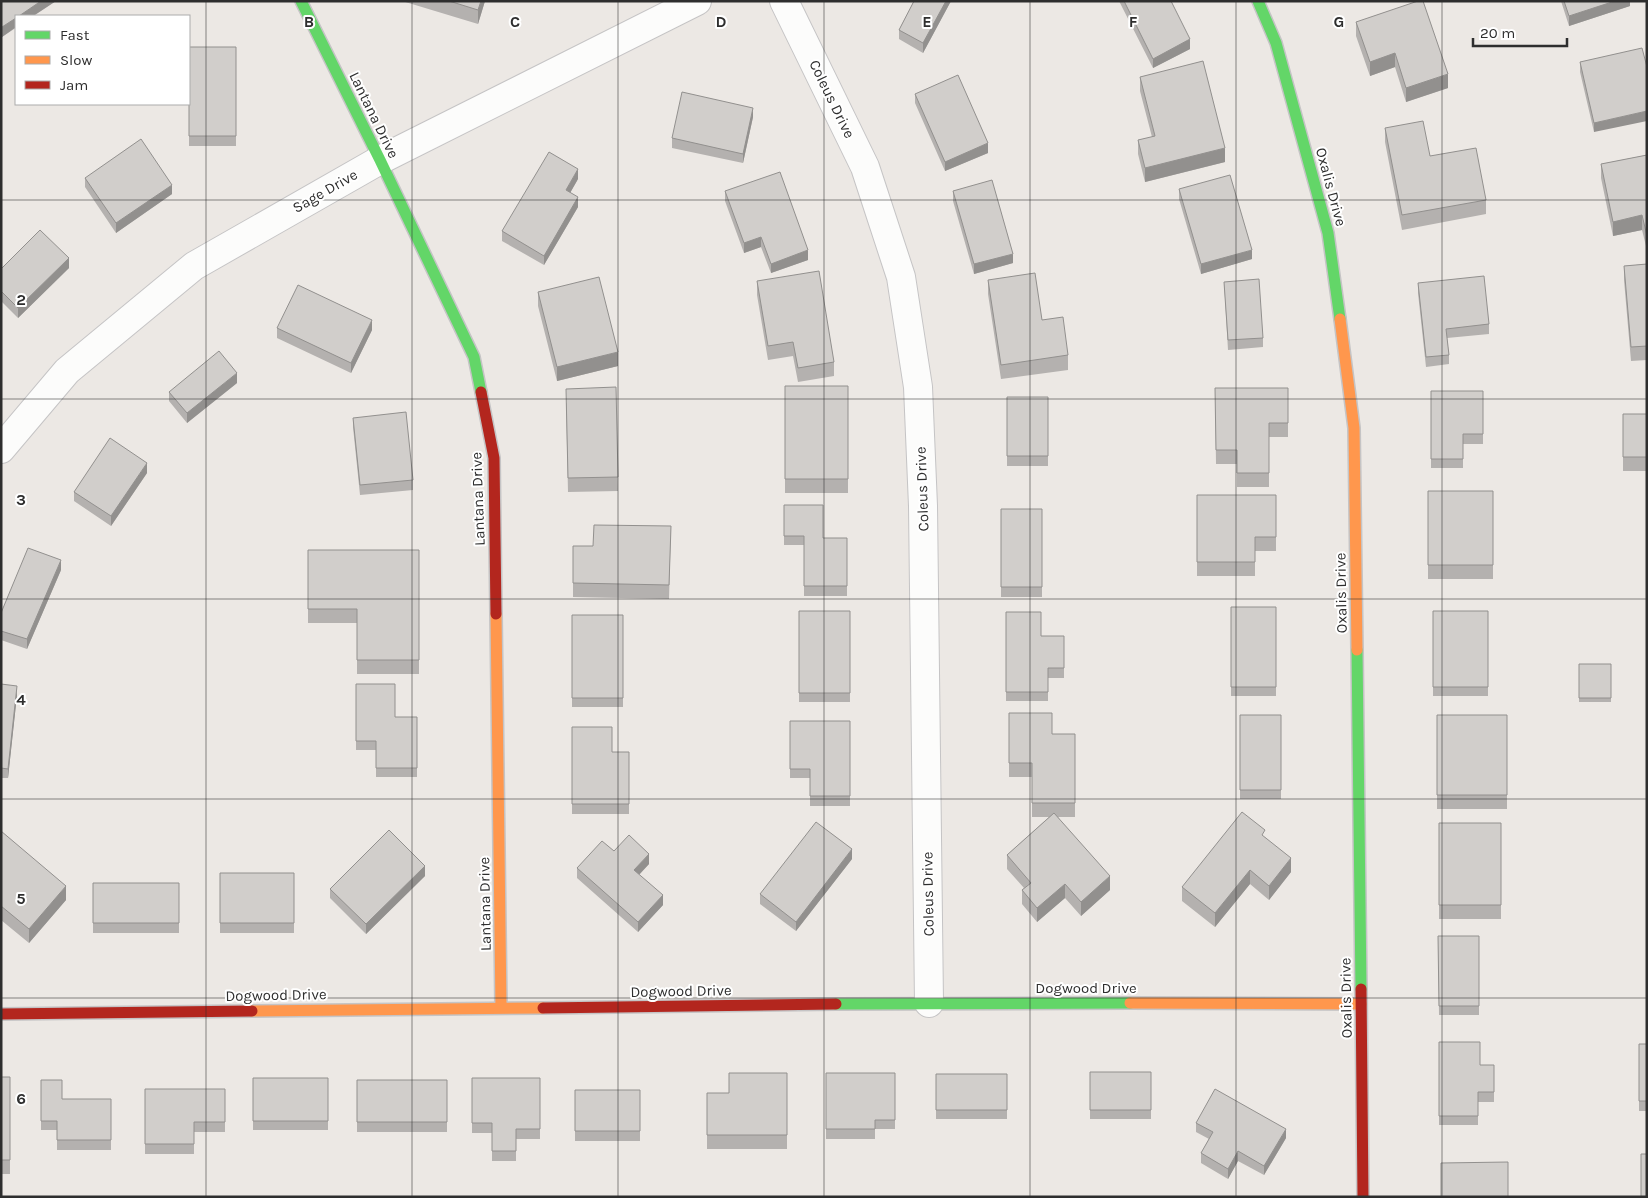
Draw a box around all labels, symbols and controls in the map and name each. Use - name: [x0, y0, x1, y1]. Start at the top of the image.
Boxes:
- text: B: [304, 12, 314, 31]
- text: C: [510, 12, 520, 31]
- text: D: [716, 12, 727, 31]
- text: E: [922, 12, 932, 31]
- text: F: [1129, 12, 1138, 31]
- text: G: [1334, 12, 1344, 31]
- legend: [15, 15, 190, 105]
- scale bar: [1473, 15, 1567, 47]
- text: 20 m: [1480, 24, 1515, 42]
- text: Fast: [60, 26, 90, 44]
- text: Slow: [60, 51, 92, 69]
- street label: Coleus Drive: [805, 57, 859, 141]
- street label: Lantana Drive: [345, 69, 403, 161]
- text: Jam: [60, 76, 88, 94]
- street label: Oxalis Drive: [1312, 146, 1350, 228]
- street label: Sage Drive: [289, 165, 361, 217]
- text: 2: [16, 290, 26, 309]
- street label: Coleus Drive: [912, 446, 932, 532]
- street label: Lantana Drive: [467, 452, 489, 546]
- text: 3: [16, 490, 26, 509]
- street label: Oxalis Drive: [1331, 552, 1351, 634]
- text: 4: [16, 690, 26, 709]
- street label: Coleus Drive: [918, 851, 938, 937]
- street label: Lantana Drive: [475, 857, 495, 951]
- text: 5: [16, 889, 26, 908]
- street label: Oxalis Drive: [1336, 957, 1356, 1039]
- street label: Dogwood Drive: [1035, 979, 1137, 997]
- street label: Dogwood Drive: [630, 981, 732, 1001]
- street label: Dogwood Drive: [225, 985, 327, 1005]
- text: 6: [16, 1089, 26, 1108]

